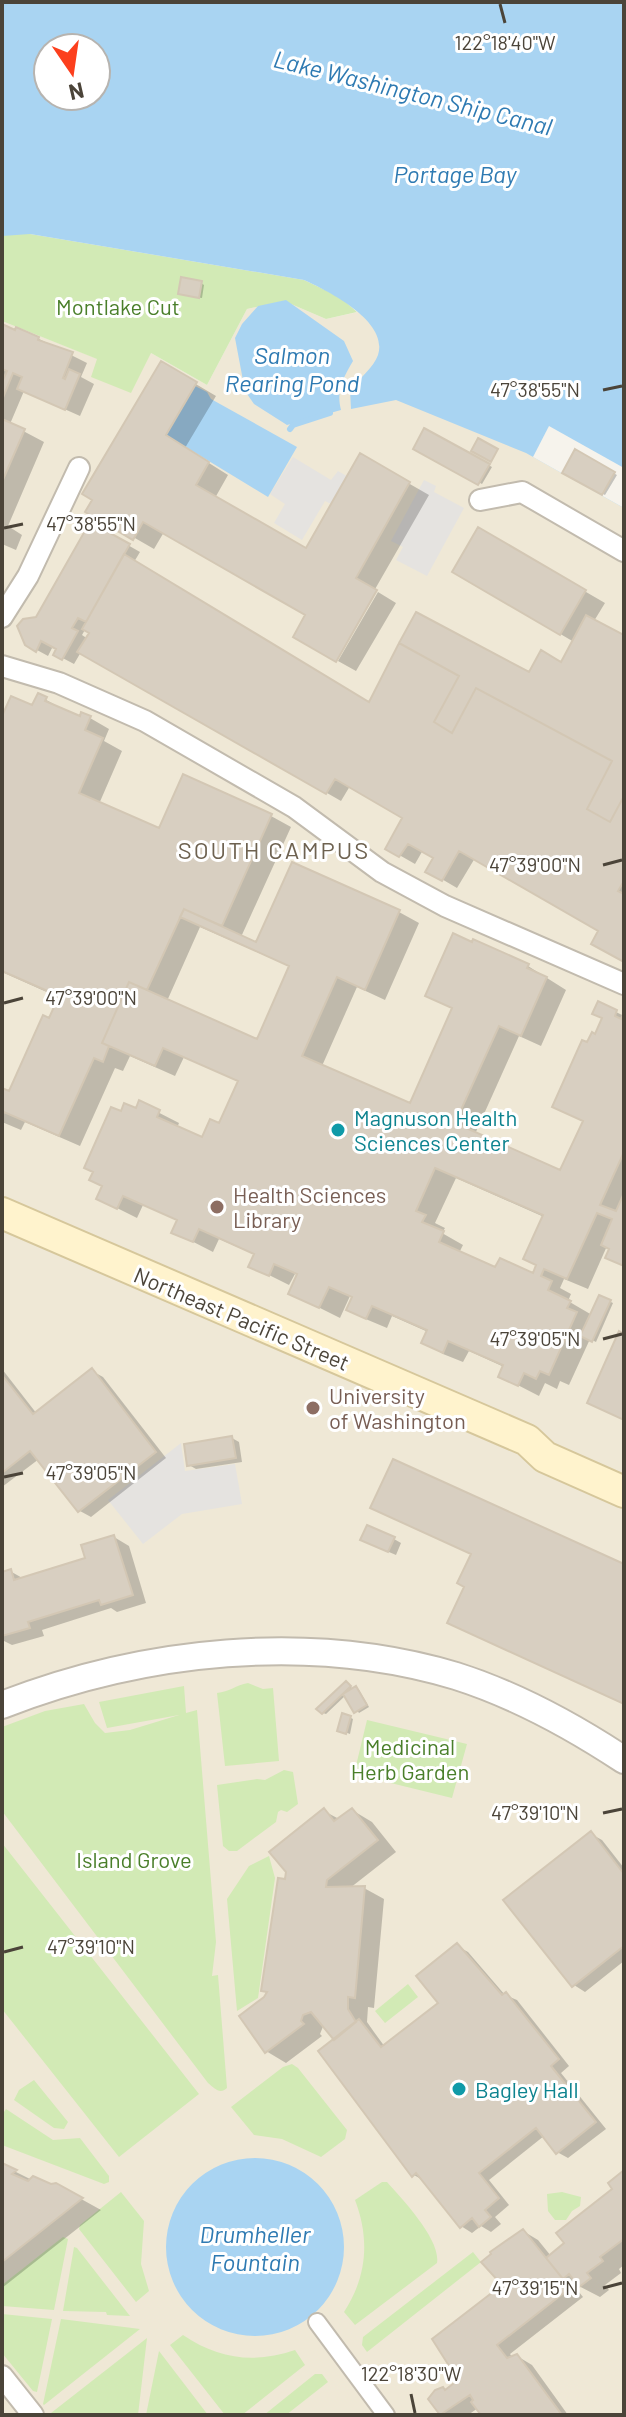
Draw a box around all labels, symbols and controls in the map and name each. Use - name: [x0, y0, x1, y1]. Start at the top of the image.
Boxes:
- text: 122°18'40"W: [454, 30, 556, 54]
- north arrow: [32, 32, 112, 112]
- water label: Lake Washington Ship Canal: [271, 43, 556, 141]
- text: N: [67, 78, 87, 107]
- water label: Portage Bay: [394, 159, 518, 188]
- park label: Montlake Cut: [56, 293, 180, 319]
- water label: Salmon Rearing Pond: [225, 340, 360, 397]
- text: 47°38'55"N: [490, 377, 580, 401]
- text: 47°38'55"N: [46, 511, 136, 535]
- district label: SOUTH CAMPUS: [178, 835, 370, 864]
- text: 47°39'00"N: [489, 852, 581, 876]
- text: 47°39'00"N: [45, 985, 137, 1009]
- place label: Magnuson Health Sciences Center: [354, 1104, 517, 1155]
- marker: Magnuson Health Sciences Center: [329, 1121, 347, 1139]
- place label: Health Sciences Library: [233, 1181, 386, 1232]
- marker: Health Sciences Library: [208, 1198, 226, 1216]
- street label: Northeast Pacific Street: [130, 1261, 354, 1375]
- text: 47°39'05"N: [489, 1326, 581, 1350]
- place label: University of Washington: [329, 1382, 466, 1433]
- marker: University of Washington: [304, 1399, 322, 1417]
- text: 47°39'05"N: [45, 1460, 137, 1484]
- park label: Medicinal Herb Garden: [351, 1733, 469, 1784]
- text: 47°39'10"N: [491, 1800, 579, 1824]
- park label: Island Grove: [76, 1846, 192, 1872]
- text: 47°39'10"N: [47, 1934, 135, 1958]
- place label: Bagley Hall: [475, 2076, 578, 2102]
- marker: Bagley Hall: [450, 2080, 468, 2098]
- water label: Drumheller Fountain: [200, 2219, 312, 2276]
- text: 47°39'15"N: [492, 2275, 578, 2299]
- text: 122°18'30"W: [361, 2361, 462, 2385]

